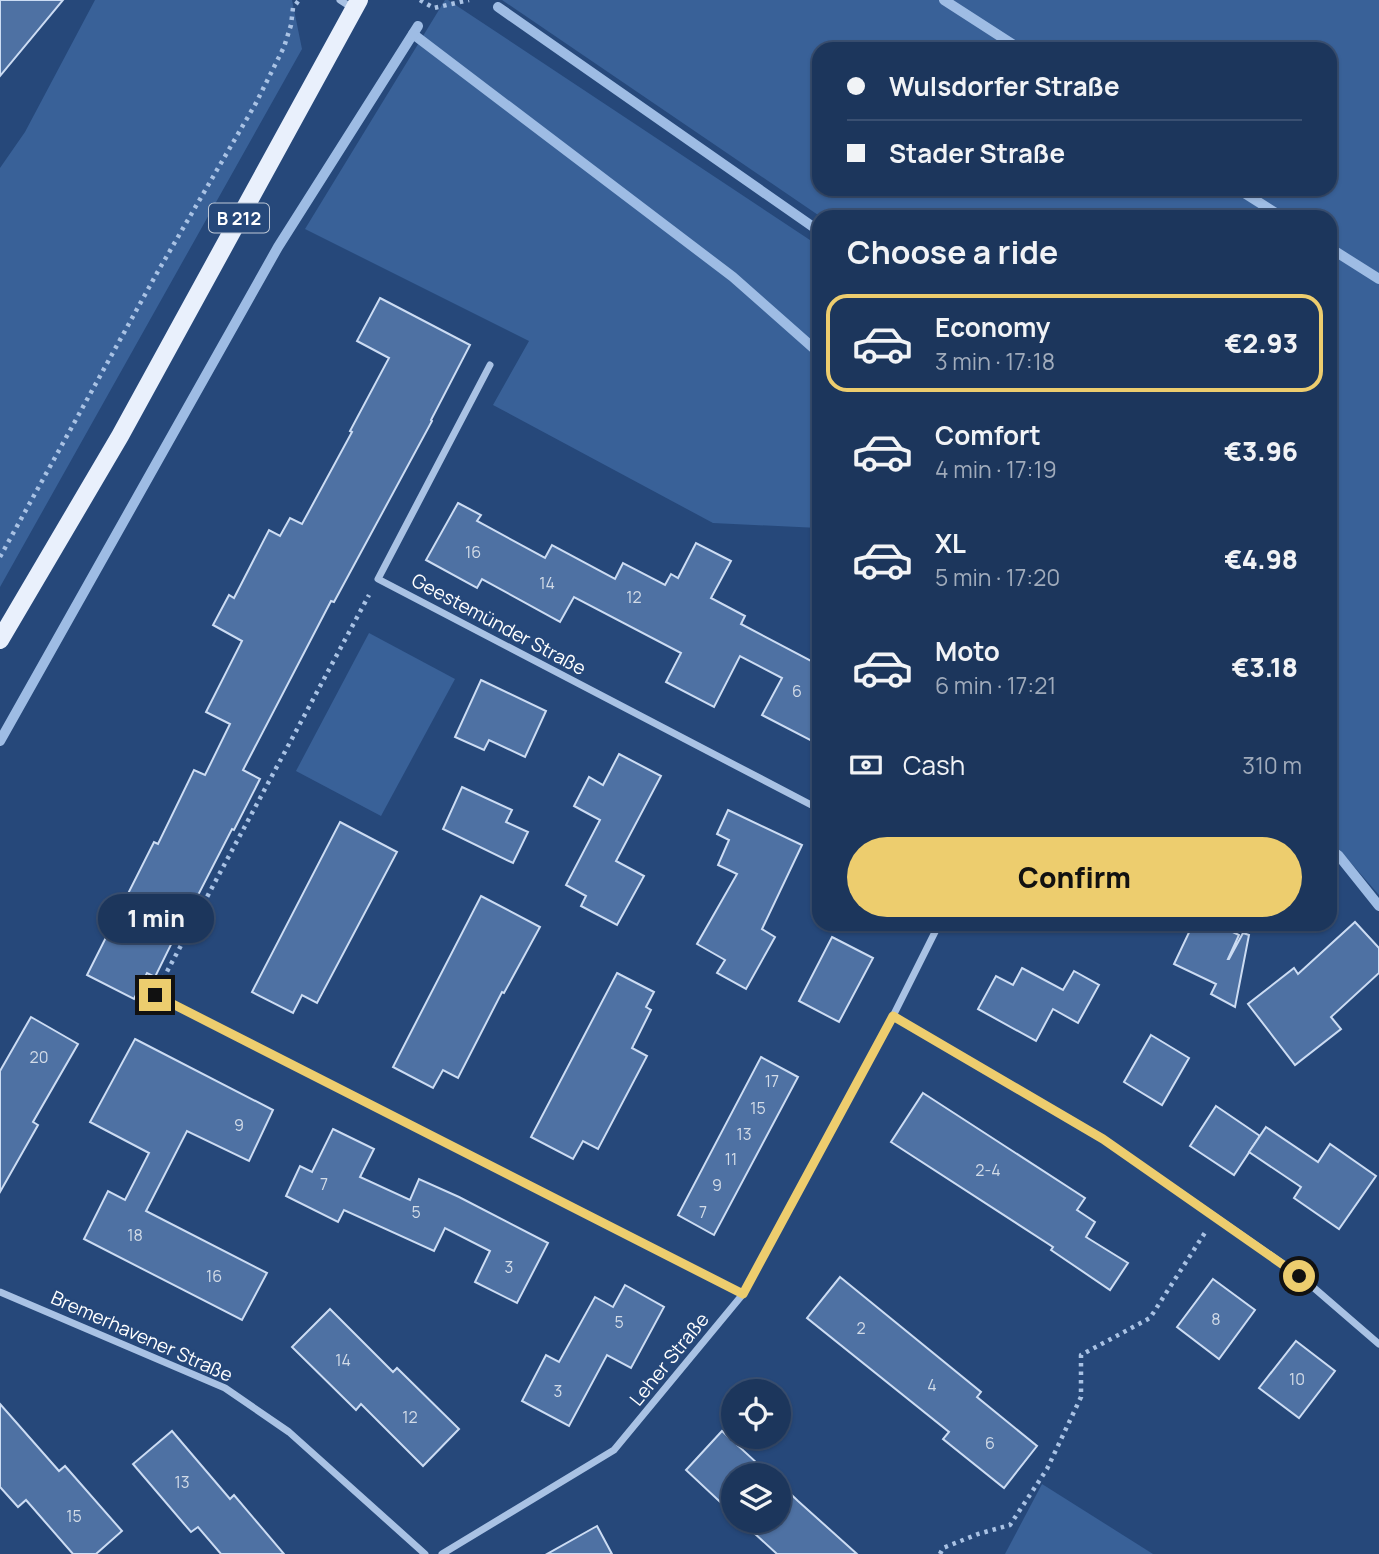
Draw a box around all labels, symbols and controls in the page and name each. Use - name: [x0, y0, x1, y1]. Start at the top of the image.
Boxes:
- text: Wulsdorfer Straße: [889, 68, 1120, 104]
- text: Stader Straße: [889, 135, 1065, 171]
- road number: B 212: [209, 204, 269, 232]
- text: Choose a ride: [847, 230, 1058, 274]
- text: Economy: [935, 309, 1050, 345]
- icon: car: [851, 312, 914, 375]
- text: €2.93: [1224, 325, 1298, 361]
- text: 3 min · 17:18: [935, 345, 1055, 377]
- text: Comfort: [935, 417, 1041, 453]
- icon: car: [851, 420, 914, 483]
- text: €3.96: [1224, 433, 1298, 469]
- text: 4 min · 17:19: [935, 453, 1057, 485]
- text: XL: [935, 525, 966, 561]
- icon: car: [851, 528, 914, 591]
- house number: 16: [465, 541, 481, 563]
- text: €4.98: [1224, 541, 1298, 577]
- text: 5 min · 17:20: [935, 561, 1060, 593]
- street label: Geestemünder Straße: [407, 567, 591, 681]
- house number: 14: [539, 572, 555, 594]
- house number: 12: [626, 586, 642, 608]
- text: Moto: [935, 633, 1000, 669]
- icon: car: [851, 636, 914, 699]
- text: €3.18: [1231, 649, 1298, 685]
- text: 6 min · 17:21: [935, 669, 1056, 701]
- house number: 6: [792, 680, 802, 702]
- icon: cash: [847, 746, 885, 784]
- text: Cash: [903, 747, 965, 783]
- text: 310 m: [1242, 749, 1302, 781]
- button: Confirm: [847, 837, 1302, 917]
- callout: 1 min: [97, 894, 213, 942]
- text: 1 min: [127, 902, 185, 934]
- route end: [139, 979, 171, 1011]
- house number: 20: [30, 1046, 48, 1068]
- house number: 17: [765, 1070, 779, 1092]
- house number: 15: [750, 1097, 766, 1119]
- house number: 9: [234, 1114, 244, 1136]
- house number: 13: [736, 1123, 752, 1145]
- house number: 11: [725, 1148, 737, 1170]
- house number: 2-4: [975, 1159, 1001, 1181]
- house number: 7: [320, 1173, 328, 1195]
- house number: 9: [712, 1174, 722, 1196]
- house number: 5: [411, 1201, 421, 1223]
- house number: 7: [699, 1201, 707, 1223]
- house number: 18: [127, 1224, 143, 1246]
- house number: 3: [505, 1256, 513, 1278]
- route start: [1283, 1260, 1315, 1292]
- house number: 16: [206, 1265, 222, 1287]
- street label: Bremerhavener Straße: [47, 1284, 237, 1388]
- street label: Leher Straße: [623, 1307, 715, 1411]
- house number: 8: [1211, 1308, 1221, 1330]
- house number: 5: [614, 1311, 624, 1333]
- house number: 2: [856, 1317, 866, 1339]
- house number: 14: [335, 1349, 351, 1371]
- house number: 10: [1289, 1368, 1305, 1390]
- house number: 4: [927, 1374, 937, 1396]
- map controls: [721, 1379, 791, 1533]
- button: locate: [721, 1379, 791, 1449]
- house number: 3: [554, 1380, 562, 1402]
- house number: 12: [402, 1406, 418, 1428]
- house number: 6: [985, 1432, 995, 1454]
- button: layers: [721, 1463, 791, 1533]
- house number: 13: [174, 1471, 190, 1493]
- house number: 15: [66, 1505, 82, 1527]

